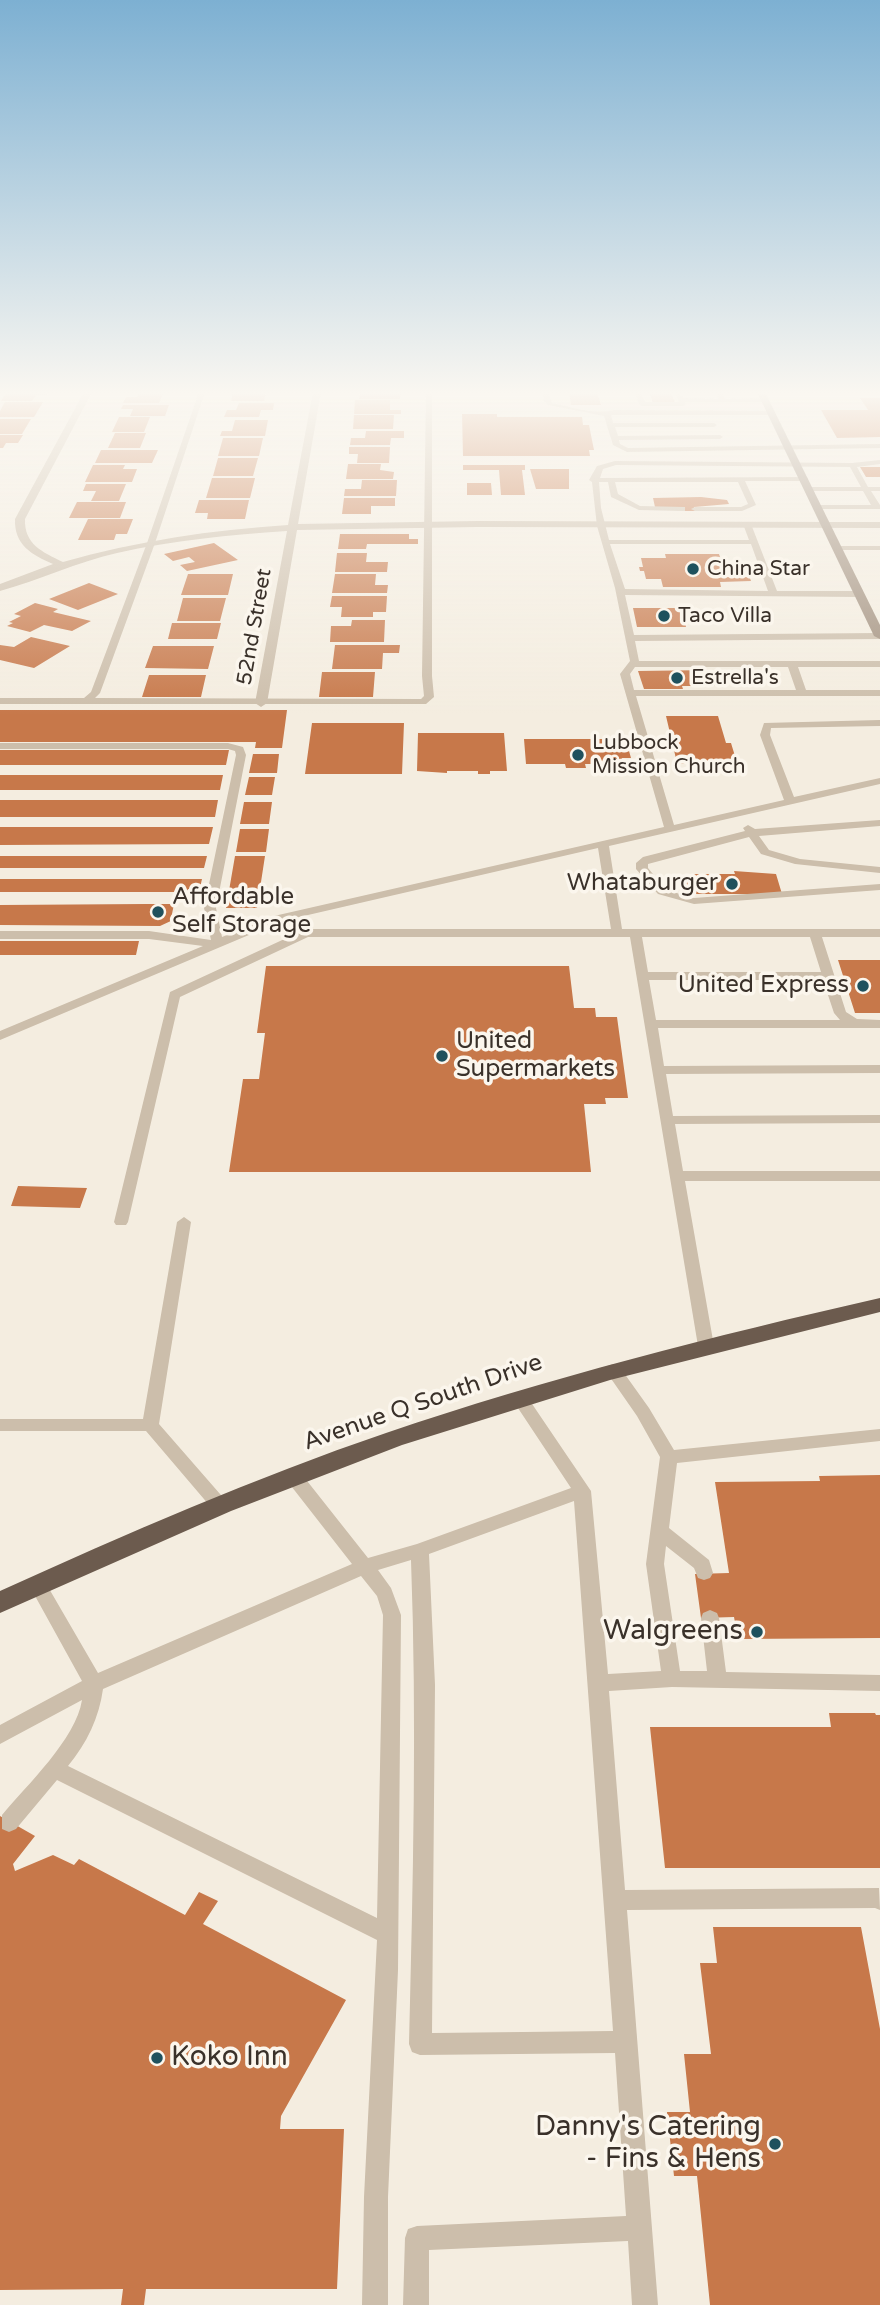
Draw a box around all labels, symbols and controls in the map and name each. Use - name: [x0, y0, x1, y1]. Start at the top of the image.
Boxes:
- place label: China Star: [707, 556, 810, 582]
- marker: China Star: [685, 561, 701, 577]
- street label: 52nd Street: [232, 567, 278, 687]
- place label: Taco Villa: [678, 603, 772, 629]
- marker: Taco Villa: [656, 608, 672, 624]
- place label: Estrella's: [691, 665, 779, 691]
- marker: Estrella's: [669, 670, 685, 686]
- place label: Lubbock Mission Church: [592, 730, 746, 780]
- marker: Lubbock Mission Church: [570, 747, 586, 763]
- place label: Whataburger: [567, 870, 718, 898]
- marker: Whataburger: [724, 876, 740, 892]
- place label: Affordable Self Storage: [172, 884, 311, 940]
- marker: Affordable Self Storage: [150, 904, 166, 920]
- place label: United Express: [678, 972, 849, 1000]
- marker: United Express: [855, 978, 871, 994]
- place label: United Supermarkets: [456, 1028, 615, 1084]
- marker: United Supermarkets: [434, 1048, 450, 1064]
- street label: Avenue Q South Drive: [300, 1349, 546, 1457]
- place label: Walgreens: [603, 1615, 743, 1649]
- marker: Walgreens: [749, 1624, 765, 1640]
- place label: Koko Inn: [171, 2041, 288, 2075]
- marker: Koko Inn: [149, 2050, 165, 2066]
- place label: Danny's Catering - Fins & Hens: [535, 2111, 761, 2177]
- marker: Danny's Catering - Fins & Hens: [767, 2136, 783, 2152]

